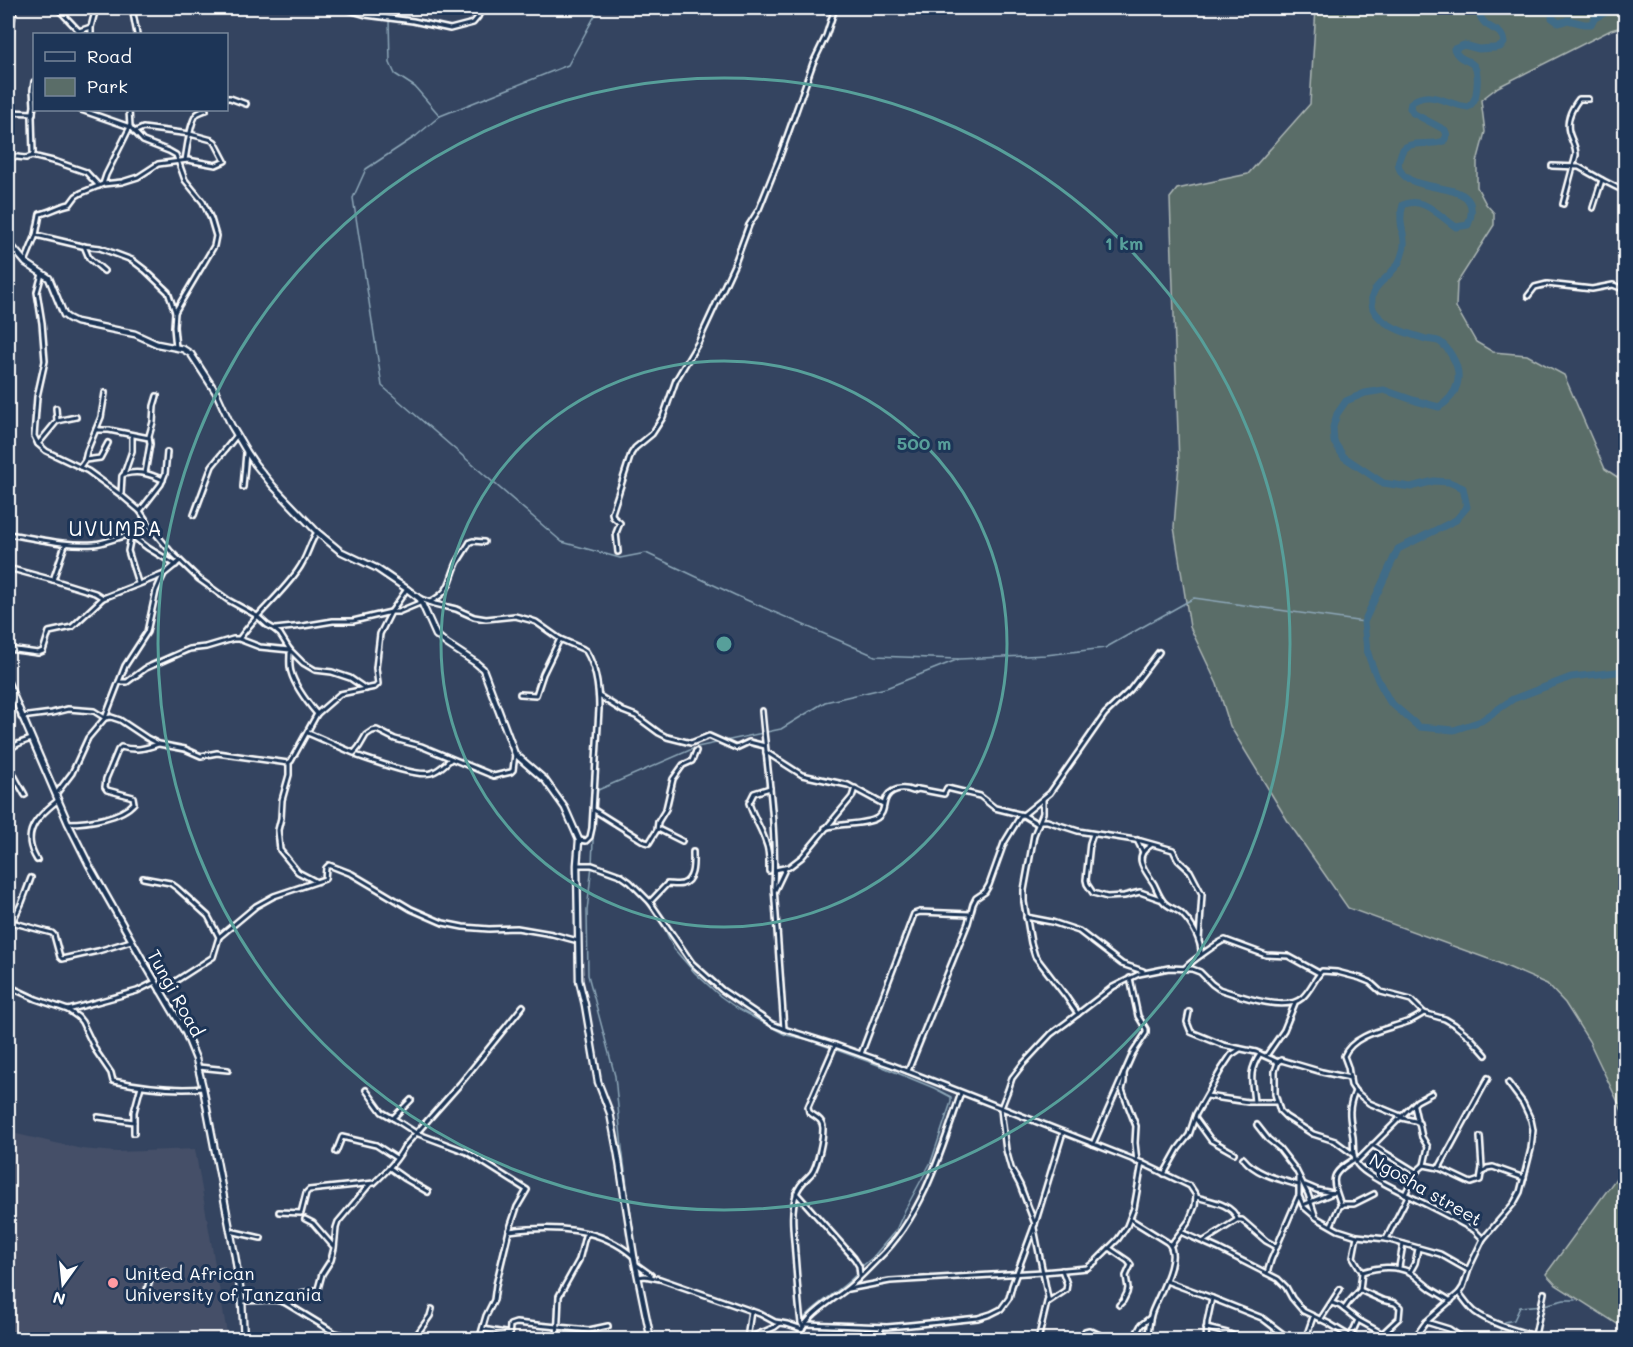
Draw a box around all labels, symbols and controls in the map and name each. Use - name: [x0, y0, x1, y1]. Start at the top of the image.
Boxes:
- legend: [33, 33, 228, 111]
- text: Road: [87, 44, 132, 68]
- text: Park: [87, 74, 128, 98]
- text: 1 km: [1105, 231, 1143, 255]
- text: 500 m: [897, 431, 951, 455]
- district label: UVUMBA: [69, 514, 163, 541]
- centre of rings: [714, 634, 734, 654]
- street label: Tungi Road: [142, 945, 210, 1041]
- street label: Ngosha street: [1365, 1147, 1487, 1231]
- north arrow: [33, 1254, 93, 1314]
- place label: United African University of Tanzania: [125, 1261, 322, 1306]
- marker: United African University of Tanzania: [106, 1276, 120, 1290]
- text: N: [50, 1287, 68, 1311]

